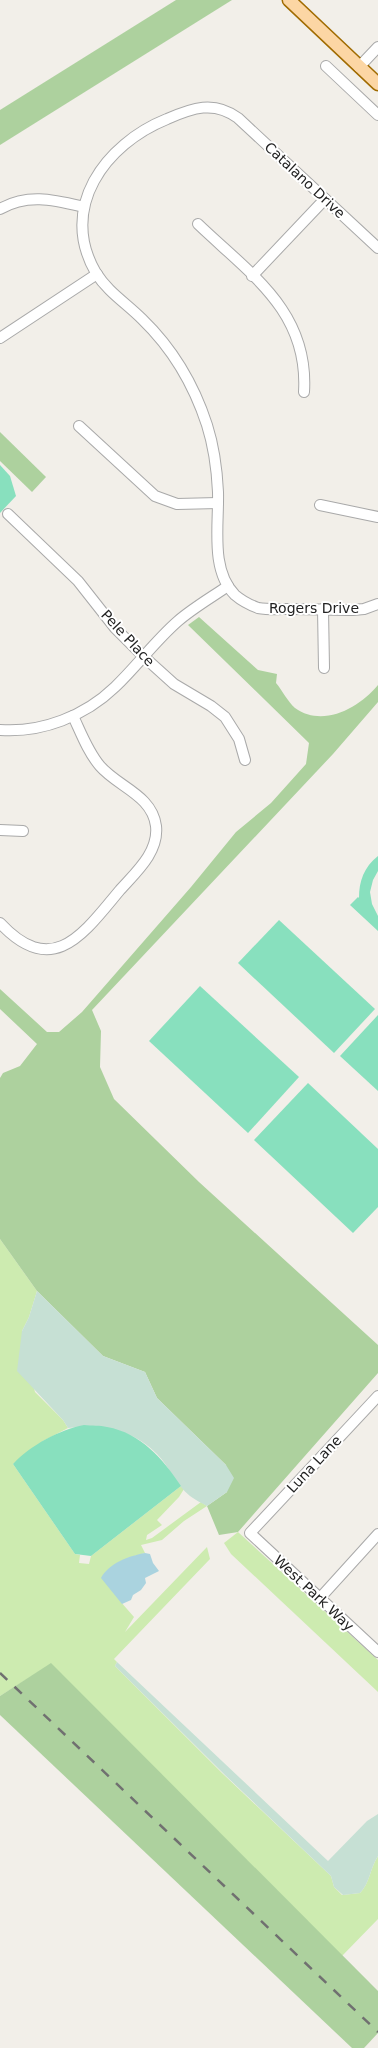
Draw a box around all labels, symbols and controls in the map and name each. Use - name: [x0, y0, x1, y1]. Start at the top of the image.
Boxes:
- street label: Catalano Drive: [261, 139, 349, 221]
- street label: Rogers Drive: [269, 600, 359, 616]
- street label: Pele Place: [98, 607, 158, 669]
- street label: Luna Lane: [284, 1432, 344, 1496]
- street label: West Park Way: [271, 1552, 357, 1634]

